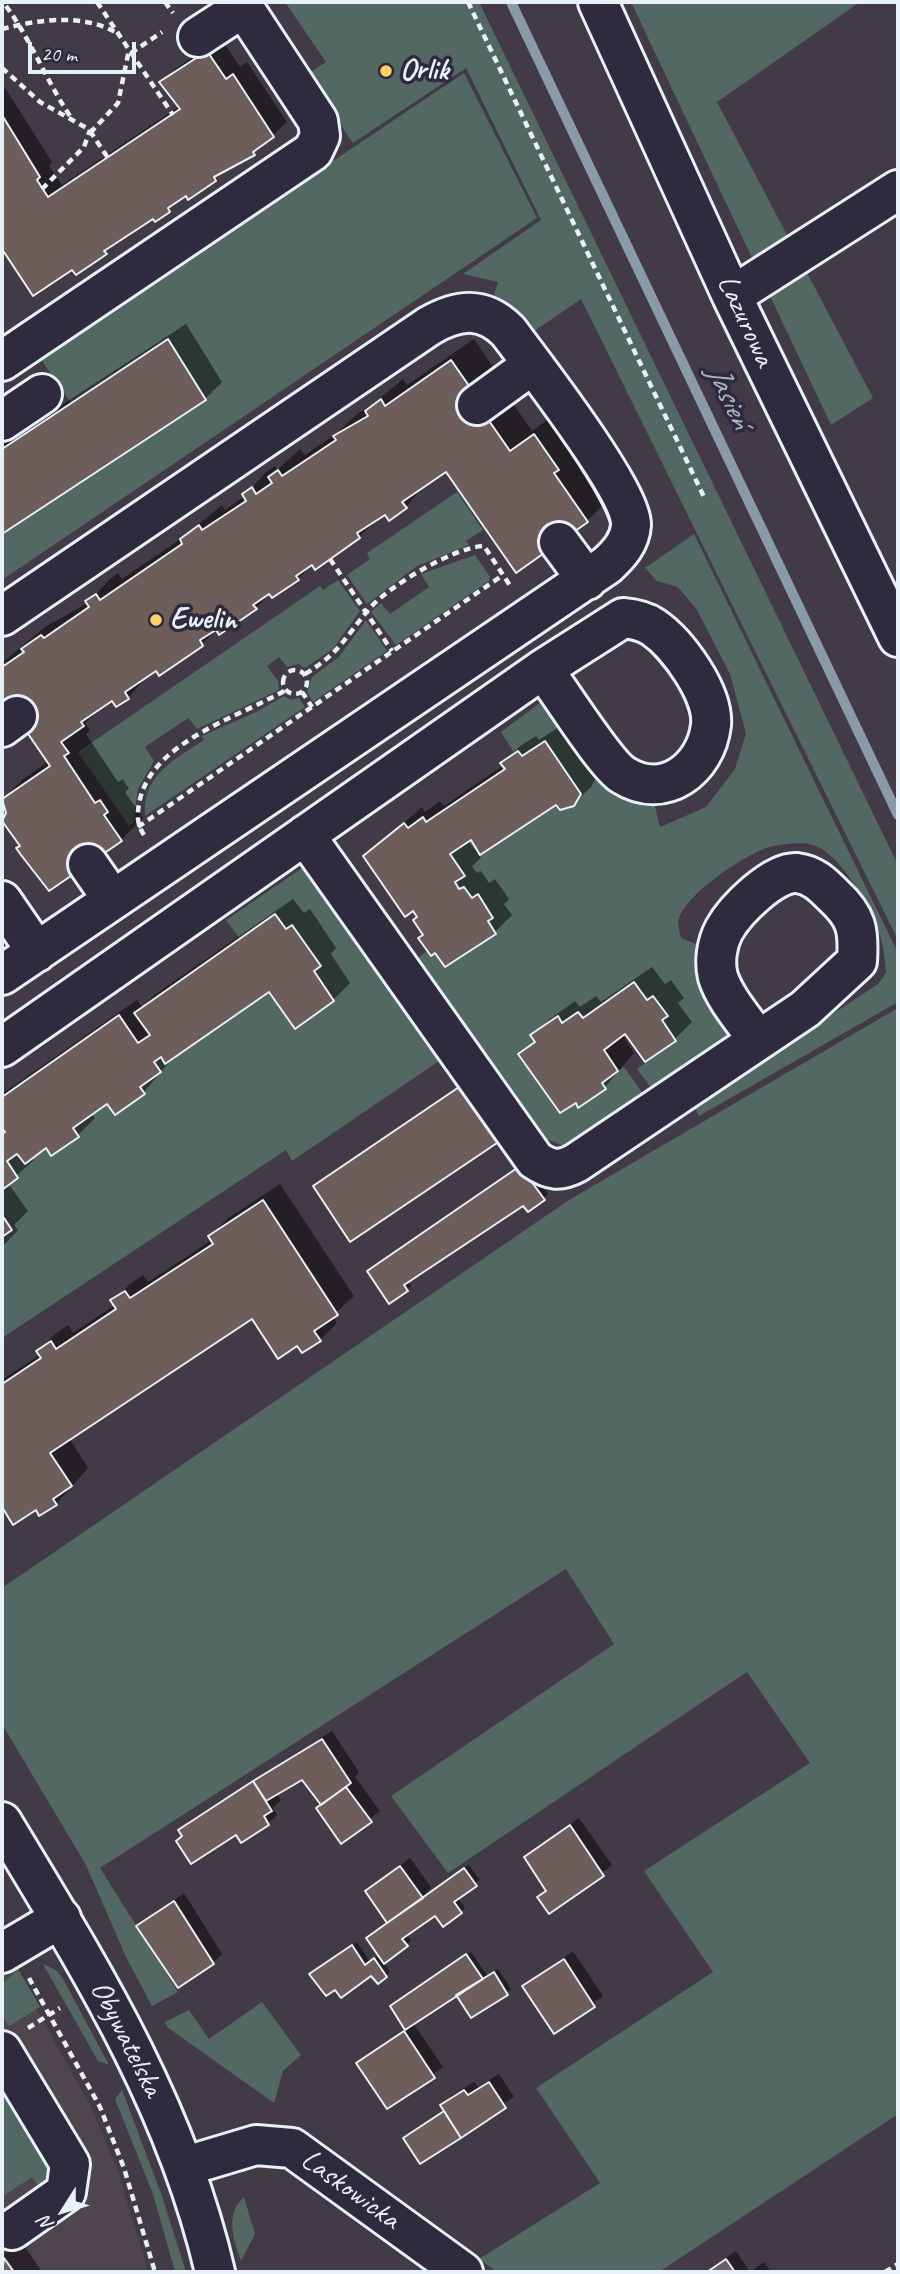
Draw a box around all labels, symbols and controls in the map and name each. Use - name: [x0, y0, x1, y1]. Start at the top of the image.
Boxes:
- scale bar: [32, 28, 140, 72]
- text: 20 m: [41, 41, 77, 67]
- place label: Orlik: [400, 53, 448, 89]
- marker: Orlik: [378, 63, 394, 79]
- street label: Lazurowa: [708, 270, 782, 372]
- water label: Jasień: [697, 359, 759, 435]
- place label: Ewelin: [170, 602, 236, 638]
- marker: Ewelin: [148, 612, 164, 628]
- street label: Obywatelska: [82, 1975, 170, 2103]
- street label: Laskowicka: [294, 2142, 406, 2238]
- north arrow: [28, 2176, 98, 2246]
- text: N: [33, 2212, 59, 2236]

